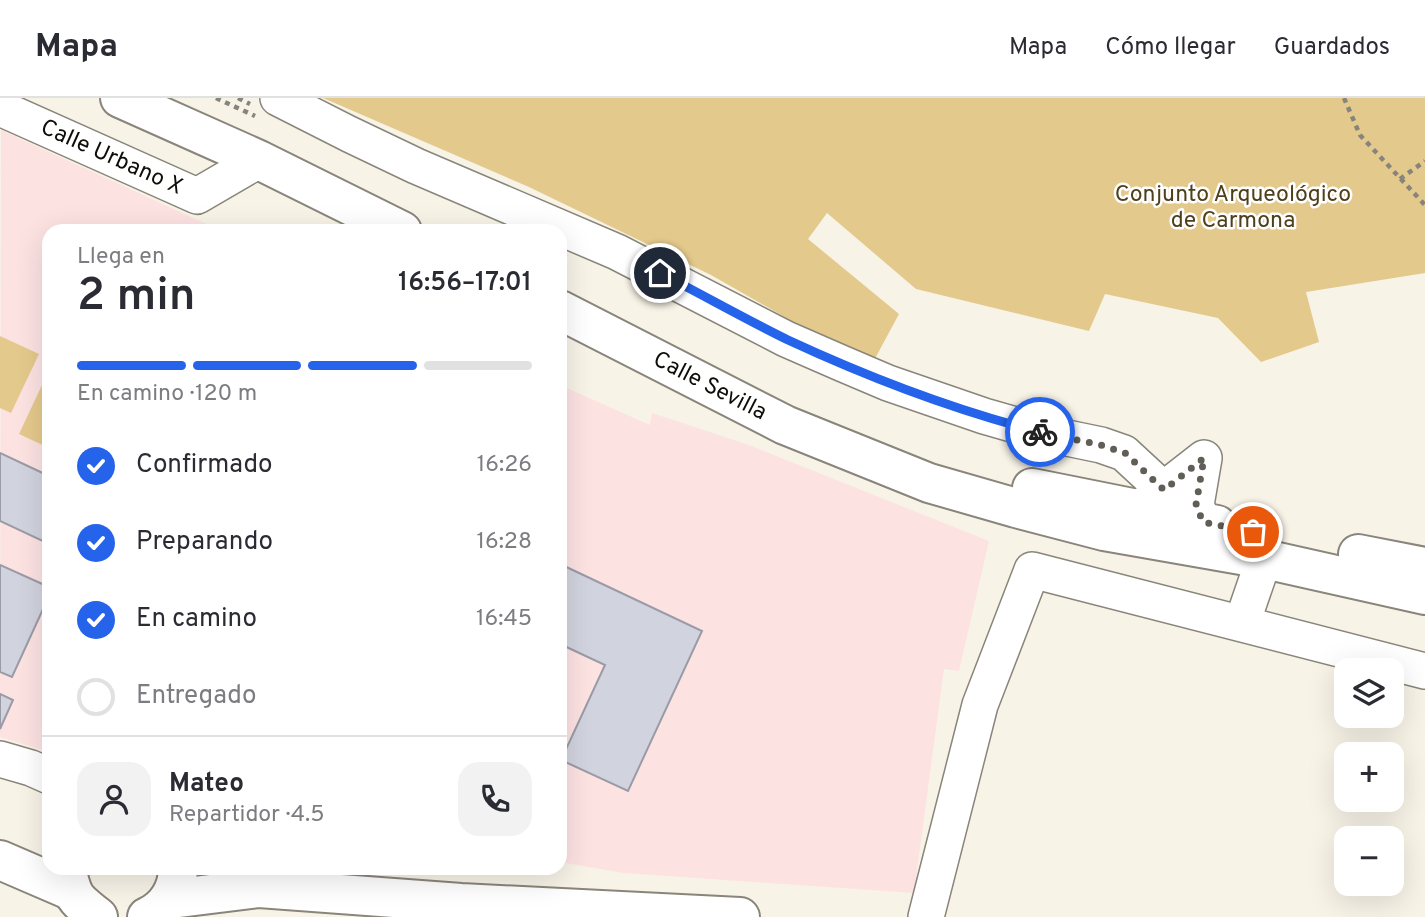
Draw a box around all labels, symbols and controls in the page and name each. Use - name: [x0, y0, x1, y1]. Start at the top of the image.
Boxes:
- text: Mapa: [35, 27, 118, 69]
- text: Mapa: [1009, 33, 1067, 63]
- text: Cómo llegar: [1105, 33, 1236, 63]
- text: Guardados: [1274, 33, 1390, 63]
- street label: Calle Urbano X: [36, 113, 187, 202]
- park label: Conjunto Arqueológico de Carmona: [1115, 181, 1351, 236]
- text: Llega en: [77, 243, 165, 272]
- pin: [630, 243, 690, 303]
- icon: home: [641, 254, 679, 292]
- text: 16:56–17:01: [398, 267, 532, 300]
- text: 2 min: [77, 268, 196, 327]
- street label: Calle Sevilla: [648, 345, 771, 428]
- text: En camino · 120 m: [77, 380, 257, 409]
- courier: [1005, 397, 1075, 467]
- icon: bike: [1021, 413, 1059, 451]
- icon: check: [77, 447, 115, 485]
- text: Confirmado: [136, 449, 273, 482]
- text: 16:26: [477, 451, 532, 480]
- pin: [1223, 502, 1283, 562]
- icon: bag: [1234, 513, 1272, 551]
- icon: check: [77, 524, 115, 562]
- text: Preparando: [136, 526, 273, 559]
- text: 16:28: [476, 528, 532, 557]
- icon: check: [77, 601, 115, 639]
- text: En camino: [136, 603, 257, 636]
- text: 16:45: [476, 605, 532, 634]
- map controls: [1334, 658, 1404, 896]
- button: layers: [1334, 658, 1404, 728]
- text: Entregado: [136, 680, 256, 713]
- button: +: [1334, 742, 1404, 812]
- button: person: [77, 762, 151, 836]
- button: phone: [458, 762, 532, 836]
- text: Mateo: [169, 768, 244, 801]
- text: Repartidor · 4.5: [169, 801, 325, 830]
- button: −: [1334, 826, 1404, 896]

